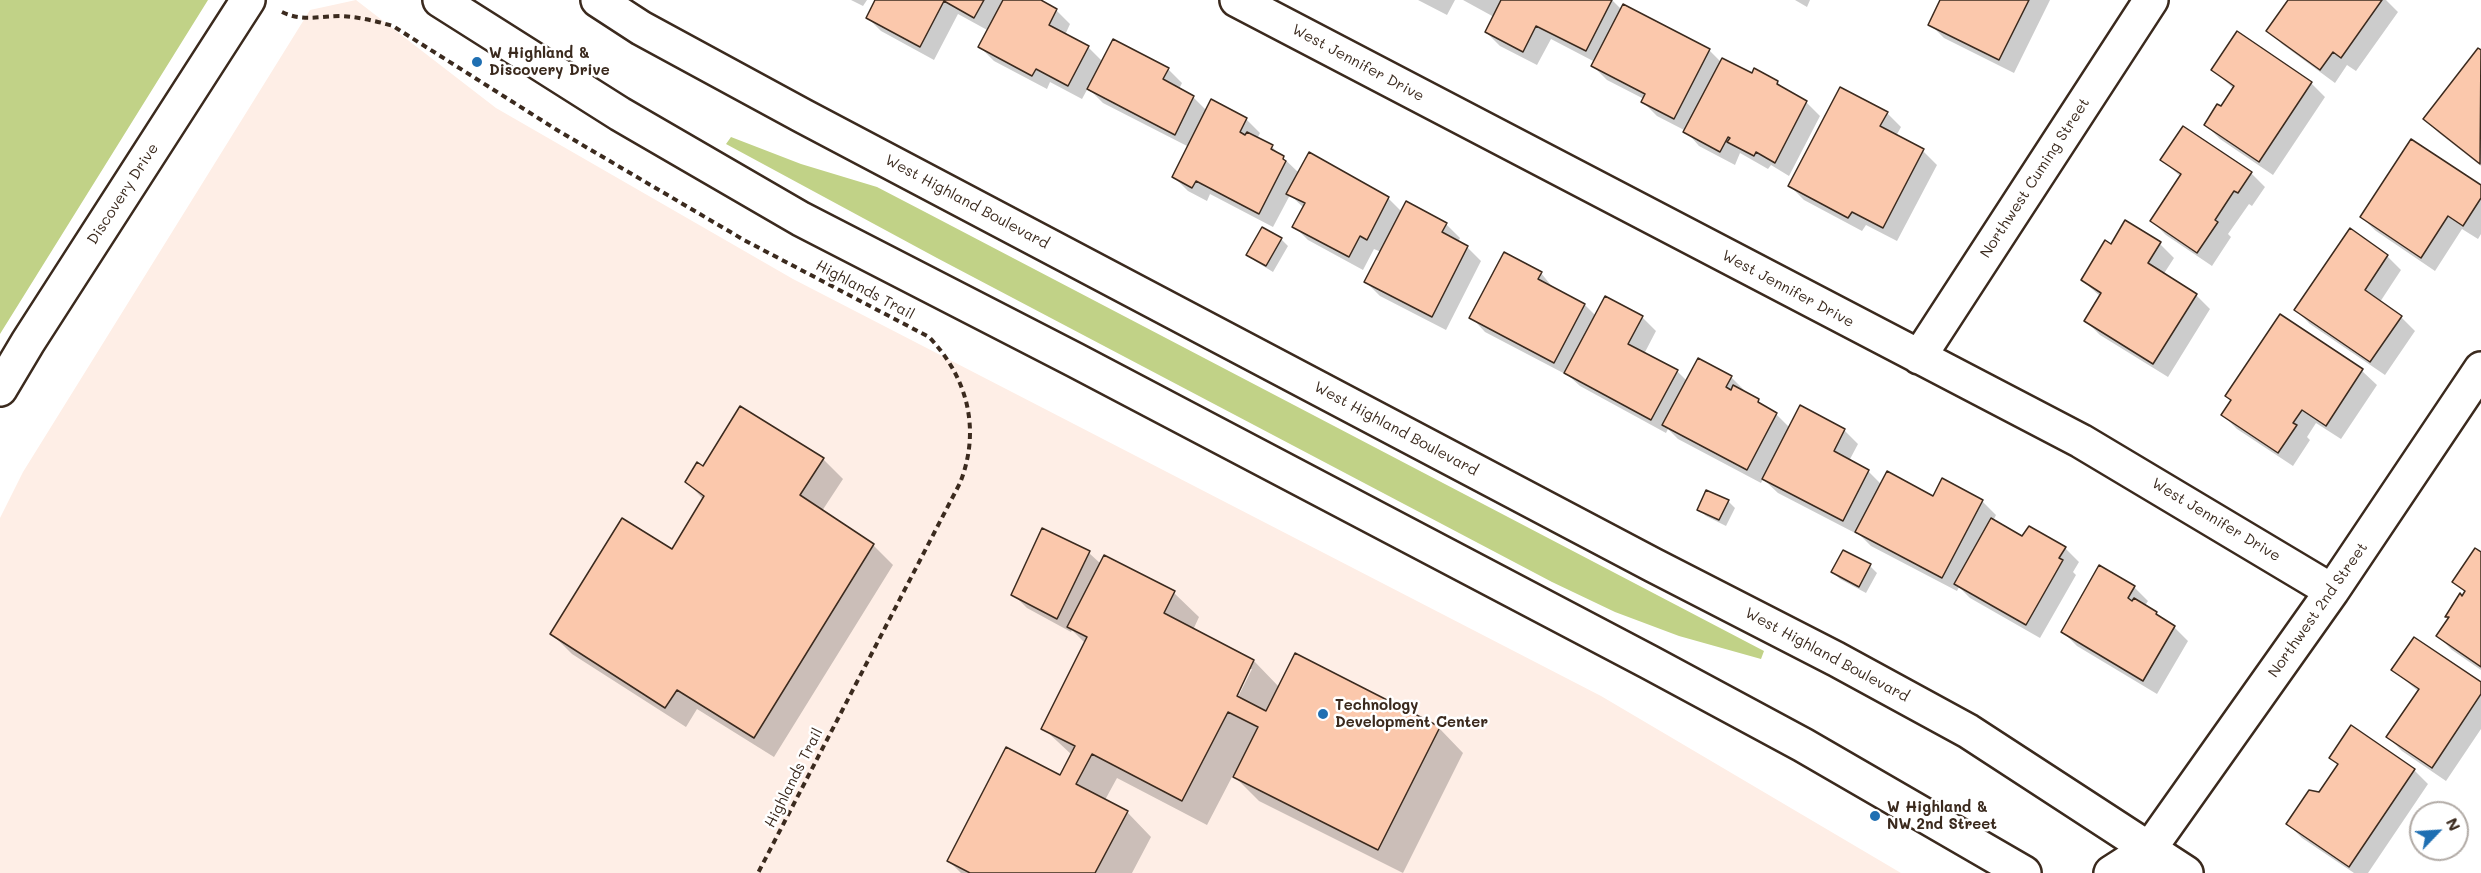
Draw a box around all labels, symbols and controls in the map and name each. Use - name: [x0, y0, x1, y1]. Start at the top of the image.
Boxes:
- street label: West Jennifer Drive: [1289, 21, 1427, 105]
- place label: W Highland & Discovery Drive: [489, 44, 610, 79]
- marker: W Highland & Discovery Drive: [470, 55, 484, 69]
- street label: Northwest Cuming Street: [1976, 95, 2094, 261]
- street label: Discovery Drive: [84, 140, 162, 248]
- street label: West Highland Boulevard: [882, 151, 1052, 253]
- street label: West Jennifer Drive: [1719, 247, 1857, 331]
- street label: Highlands Trail: [813, 256, 917, 324]
- street label: West Highland Boulevard: [1311, 378, 1481, 480]
- street label: West Jennifer Drive: [2148, 474, 2284, 566]
- street label: Northwest 2nd Street: [2264, 539, 2372, 681]
- street label: West Highland Boulevard: [1742, 604, 1912, 706]
- place label: Technology Development Center: [1335, 696, 1488, 731]
- marker: Technology Development Center: [1316, 707, 1330, 721]
- street label: Highlands Trail: [761, 725, 827, 831]
- place label: W Highland & NW 2nd Street: [1887, 798, 1997, 833]
- north arrow: [2409, 801, 2469, 861]
- marker: W Highland & NW 2nd Street: [1868, 809, 1882, 823]
- text: N: [2442, 814, 2466, 834]

